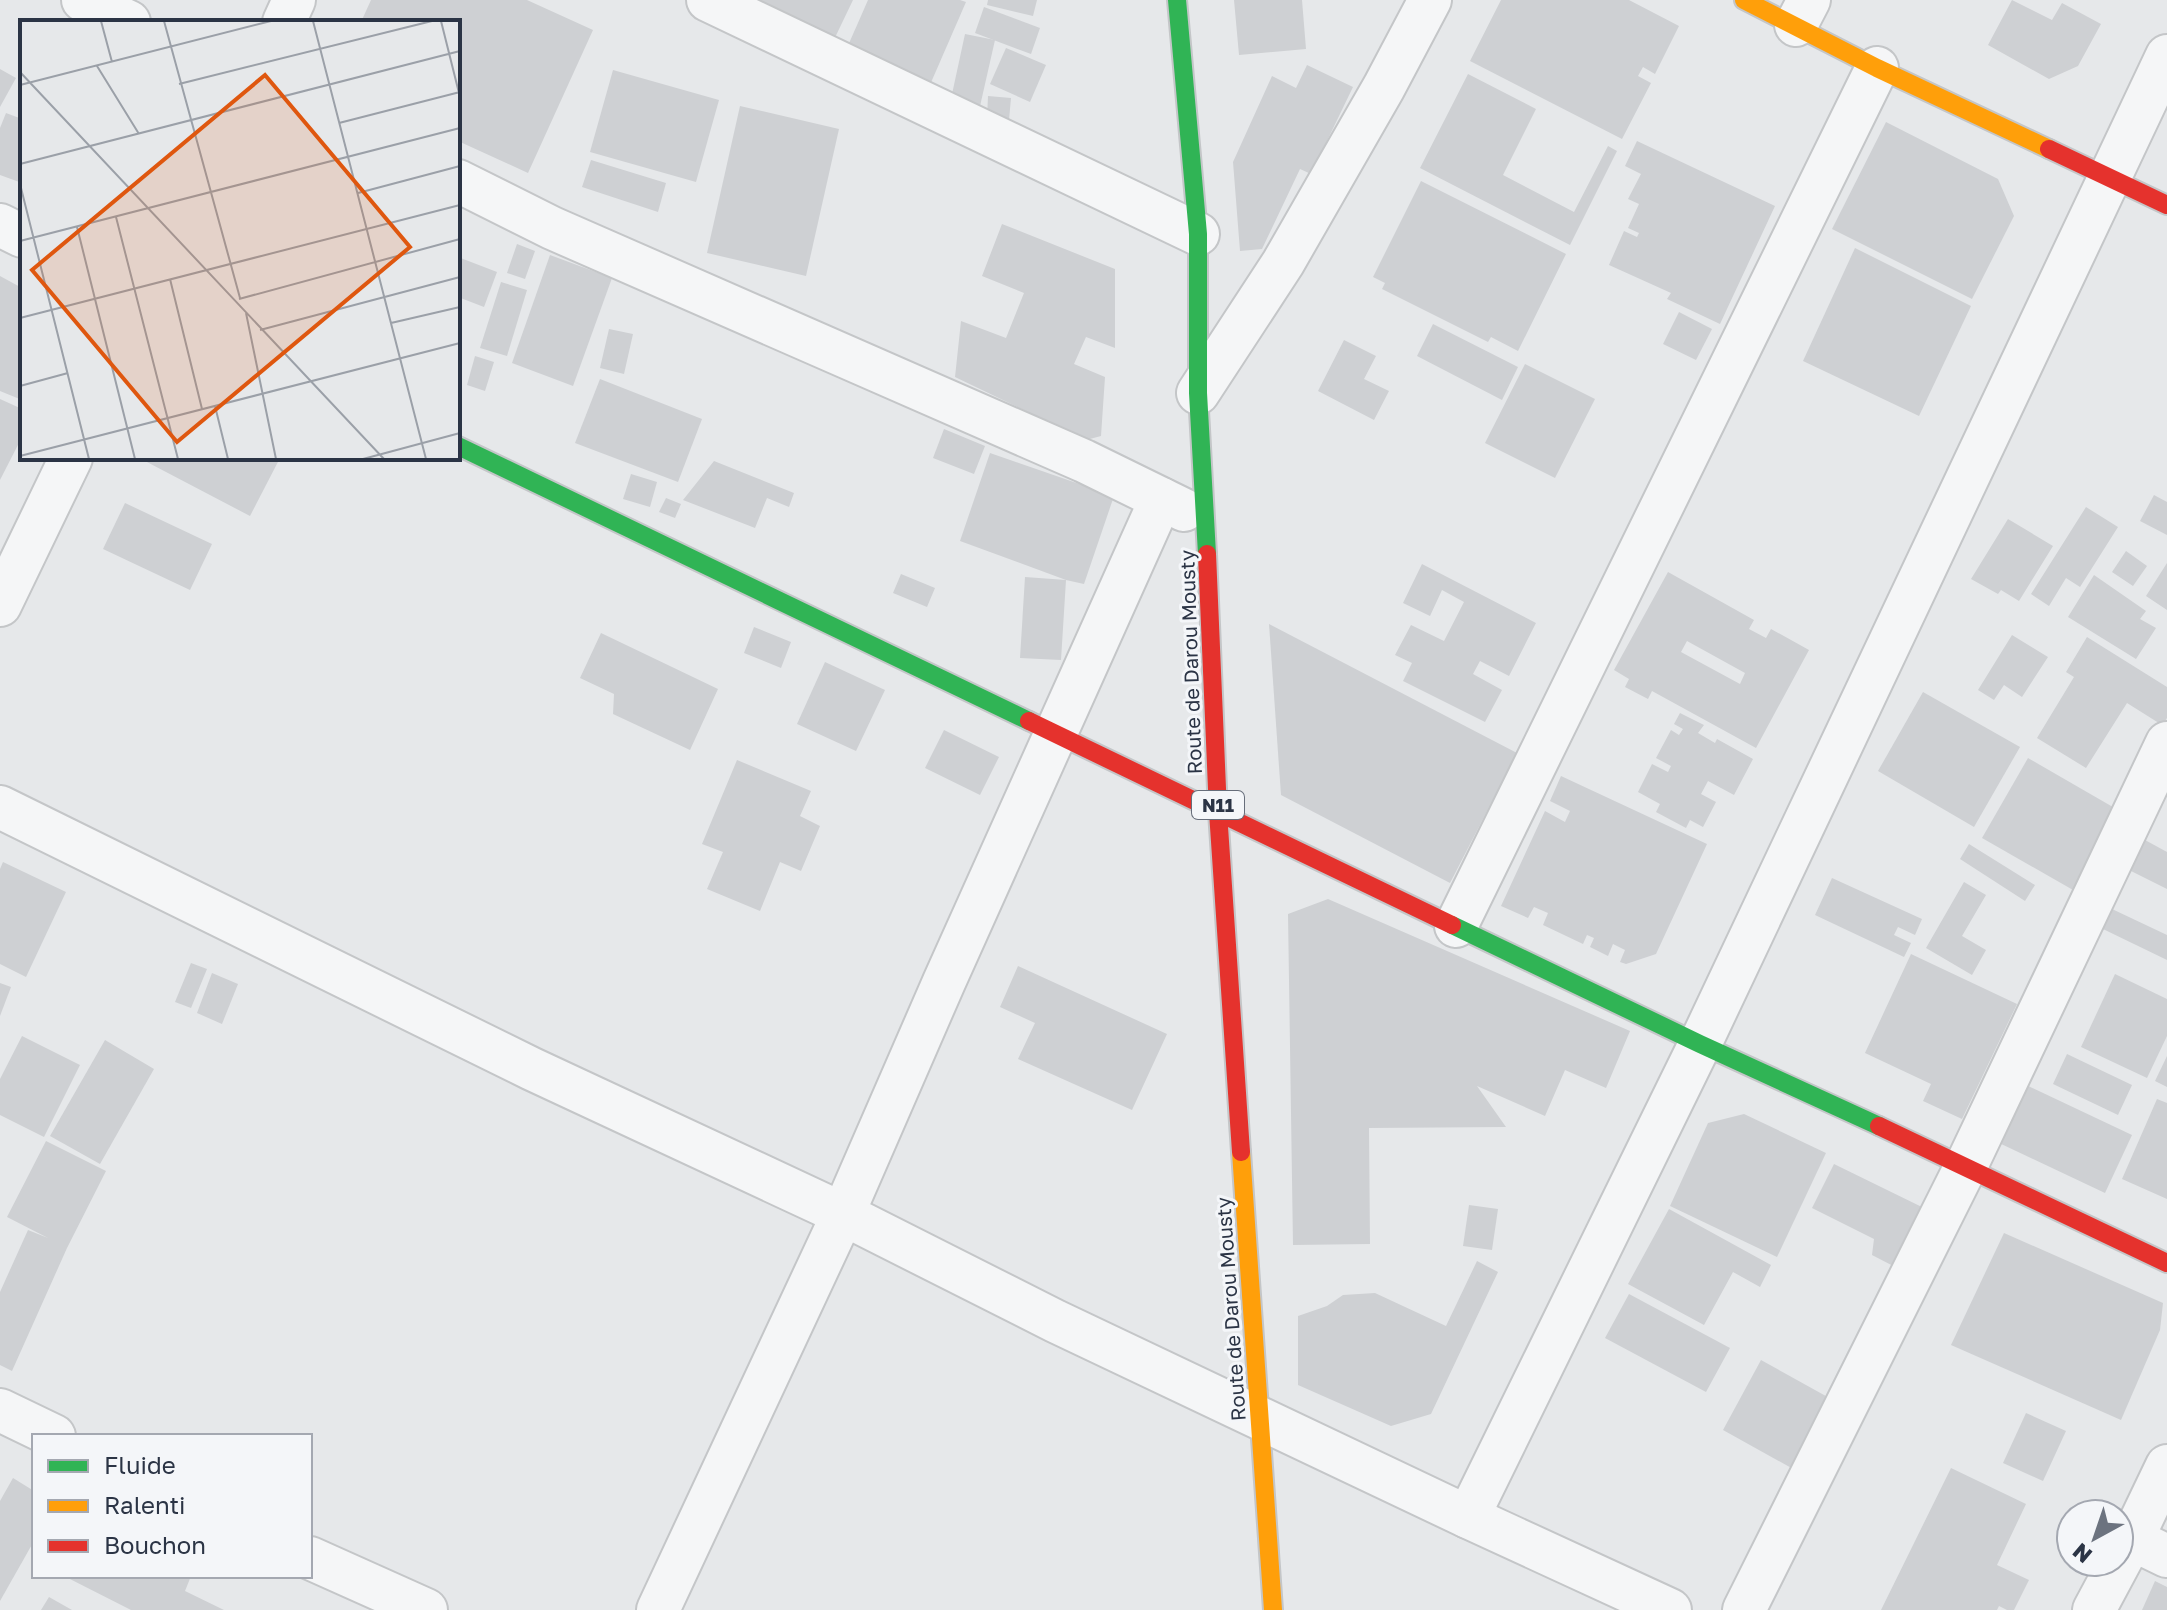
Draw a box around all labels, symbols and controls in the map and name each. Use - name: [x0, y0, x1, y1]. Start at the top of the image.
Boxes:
- inset map: [20, 20, 460, 460]
- street label: Route de Darou Mousty: [1174, 549, 1206, 775]
- road number: N11: [1192, 791, 1244, 819]
- street label: Route de Darou Mousty: [1210, 1196, 1250, 1422]
- legend: [32, 1434, 312, 1578]
- text: Fluide: [104, 1450, 176, 1479]
- text: Ralenti: [104, 1490, 186, 1519]
- north arrow: [2055, 1498, 2135, 1578]
- text: Bouchon: [104, 1530, 206, 1559]
- text: N: [2067, 1538, 2097, 1569]

